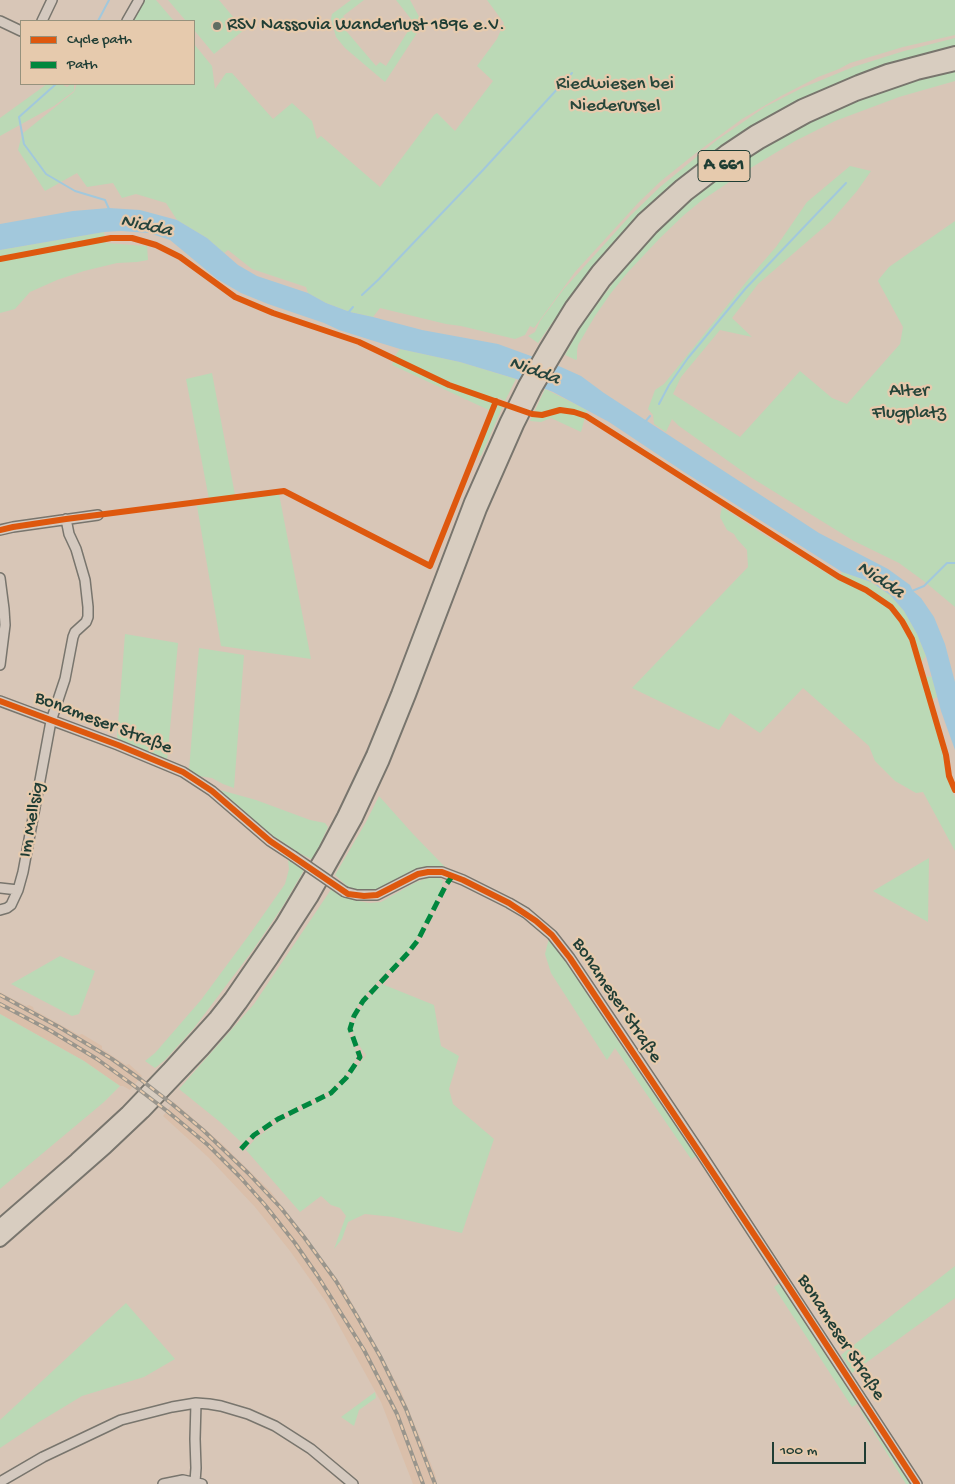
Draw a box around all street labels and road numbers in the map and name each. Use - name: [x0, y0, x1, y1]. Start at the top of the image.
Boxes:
- road number: A 661: [698, 150, 750, 182]
- street label: Bonameser Straße: [31, 687, 175, 761]
- street label: Im Mellsig: [15, 781, 51, 859]
- street label: Bonameser Straße: [566, 934, 666, 1068]
- street label: Bonameser Straße: [791, 1271, 889, 1405]

